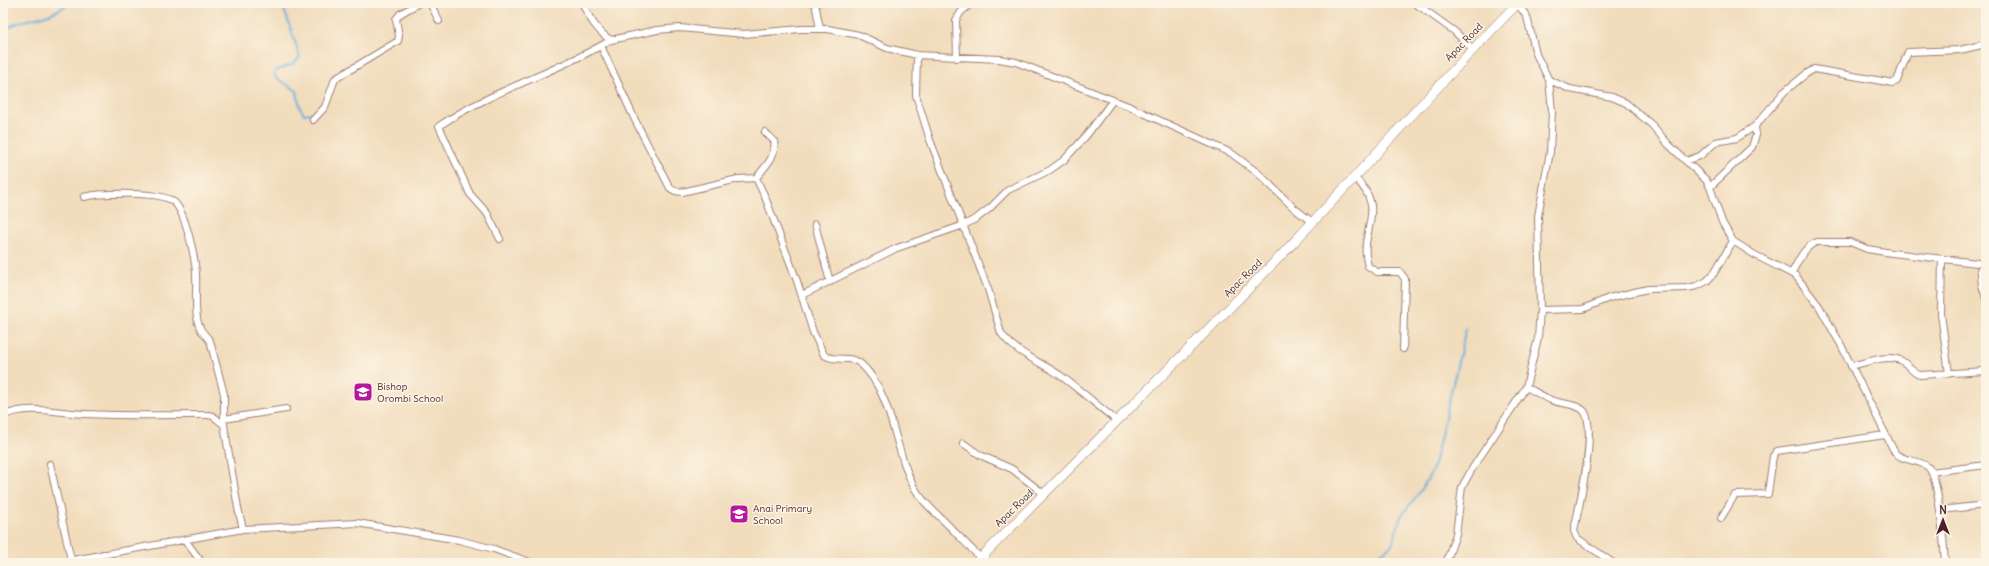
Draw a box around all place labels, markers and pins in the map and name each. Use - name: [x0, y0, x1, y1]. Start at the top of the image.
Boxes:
- place label: Bishop Orombi School: [377, 380, 443, 405]
- school or university icon: Bishop Orombi School: [352, 381, 374, 403]
- place label: Anai Primary School: [753, 502, 812, 527]
- school or university icon: Anai Primary School: [728, 503, 750, 525]

